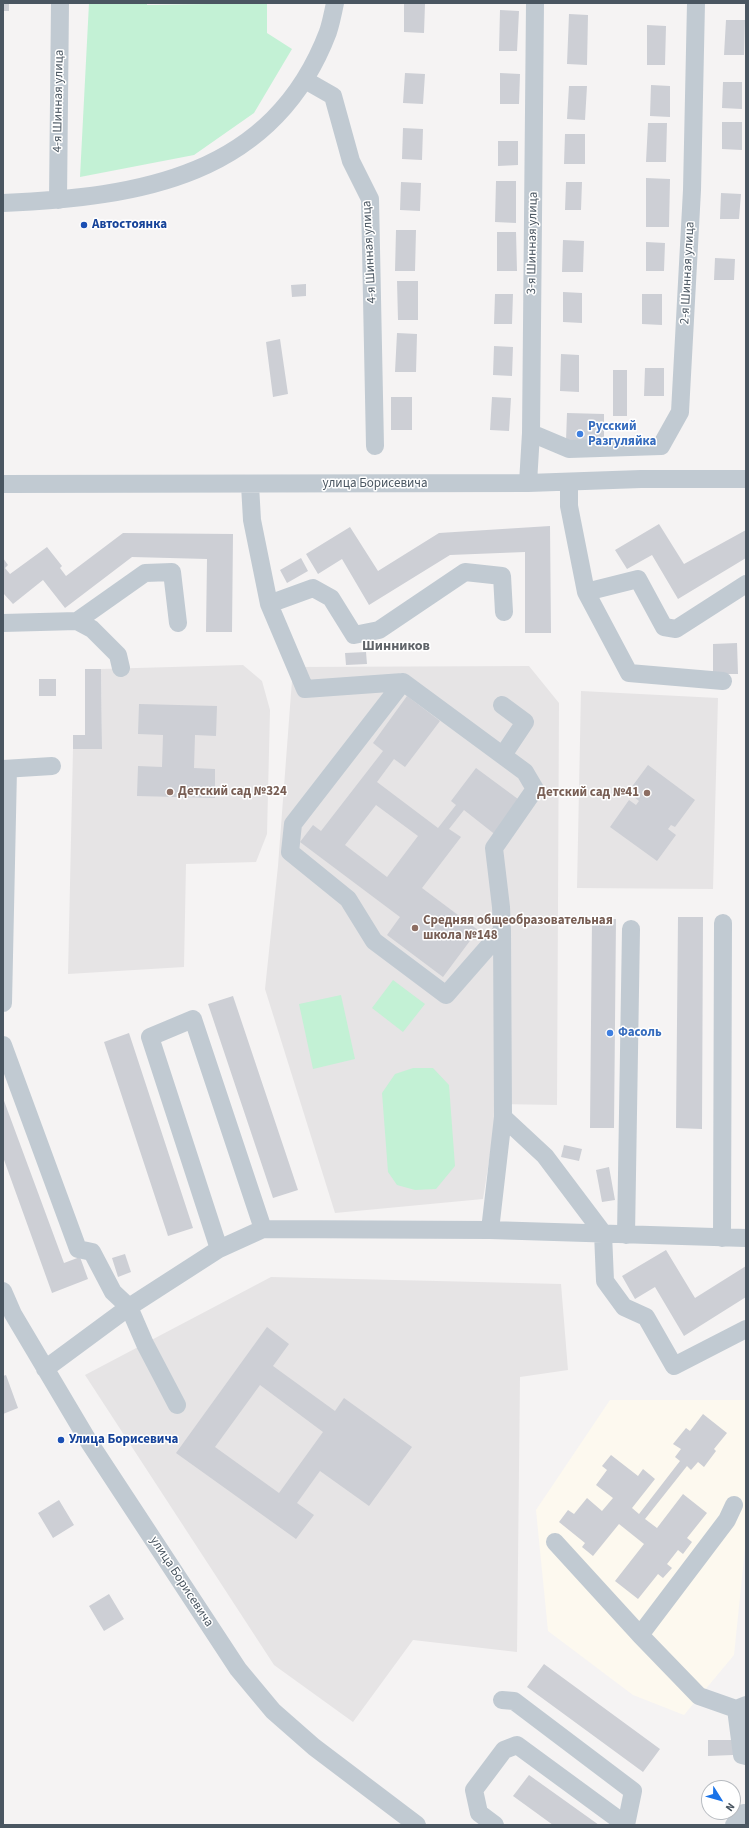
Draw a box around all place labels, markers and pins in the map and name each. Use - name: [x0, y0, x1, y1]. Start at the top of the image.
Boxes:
- place label: Автостоянка: [92, 217, 167, 233]
- marker: Автостоянка: [79, 220, 89, 230]
- place label: Русский Разгуляйка: [588, 419, 656, 450]
- marker: Русский Разгуляйка: [575, 429, 585, 439]
- place label: Детский сад №324: [178, 784, 287, 800]
- place label: Детский сад №41: [537, 785, 639, 801]
- marker: Детский сад №324: [165, 787, 175, 797]
- marker: Детский сад №41: [642, 788, 652, 798]
- place label: Средняя общеобразовательная школа №148: [423, 913, 613, 944]
- marker: Средняя общеобразовательная школа №148: [410, 923, 420, 933]
- place label: Фасоль: [618, 1025, 662, 1041]
- marker: Фасоль: [605, 1028, 615, 1038]
- place label: Улица Борисевича: [69, 1432, 178, 1448]
- marker: Улица Борисевича: [56, 1435, 66, 1445]

